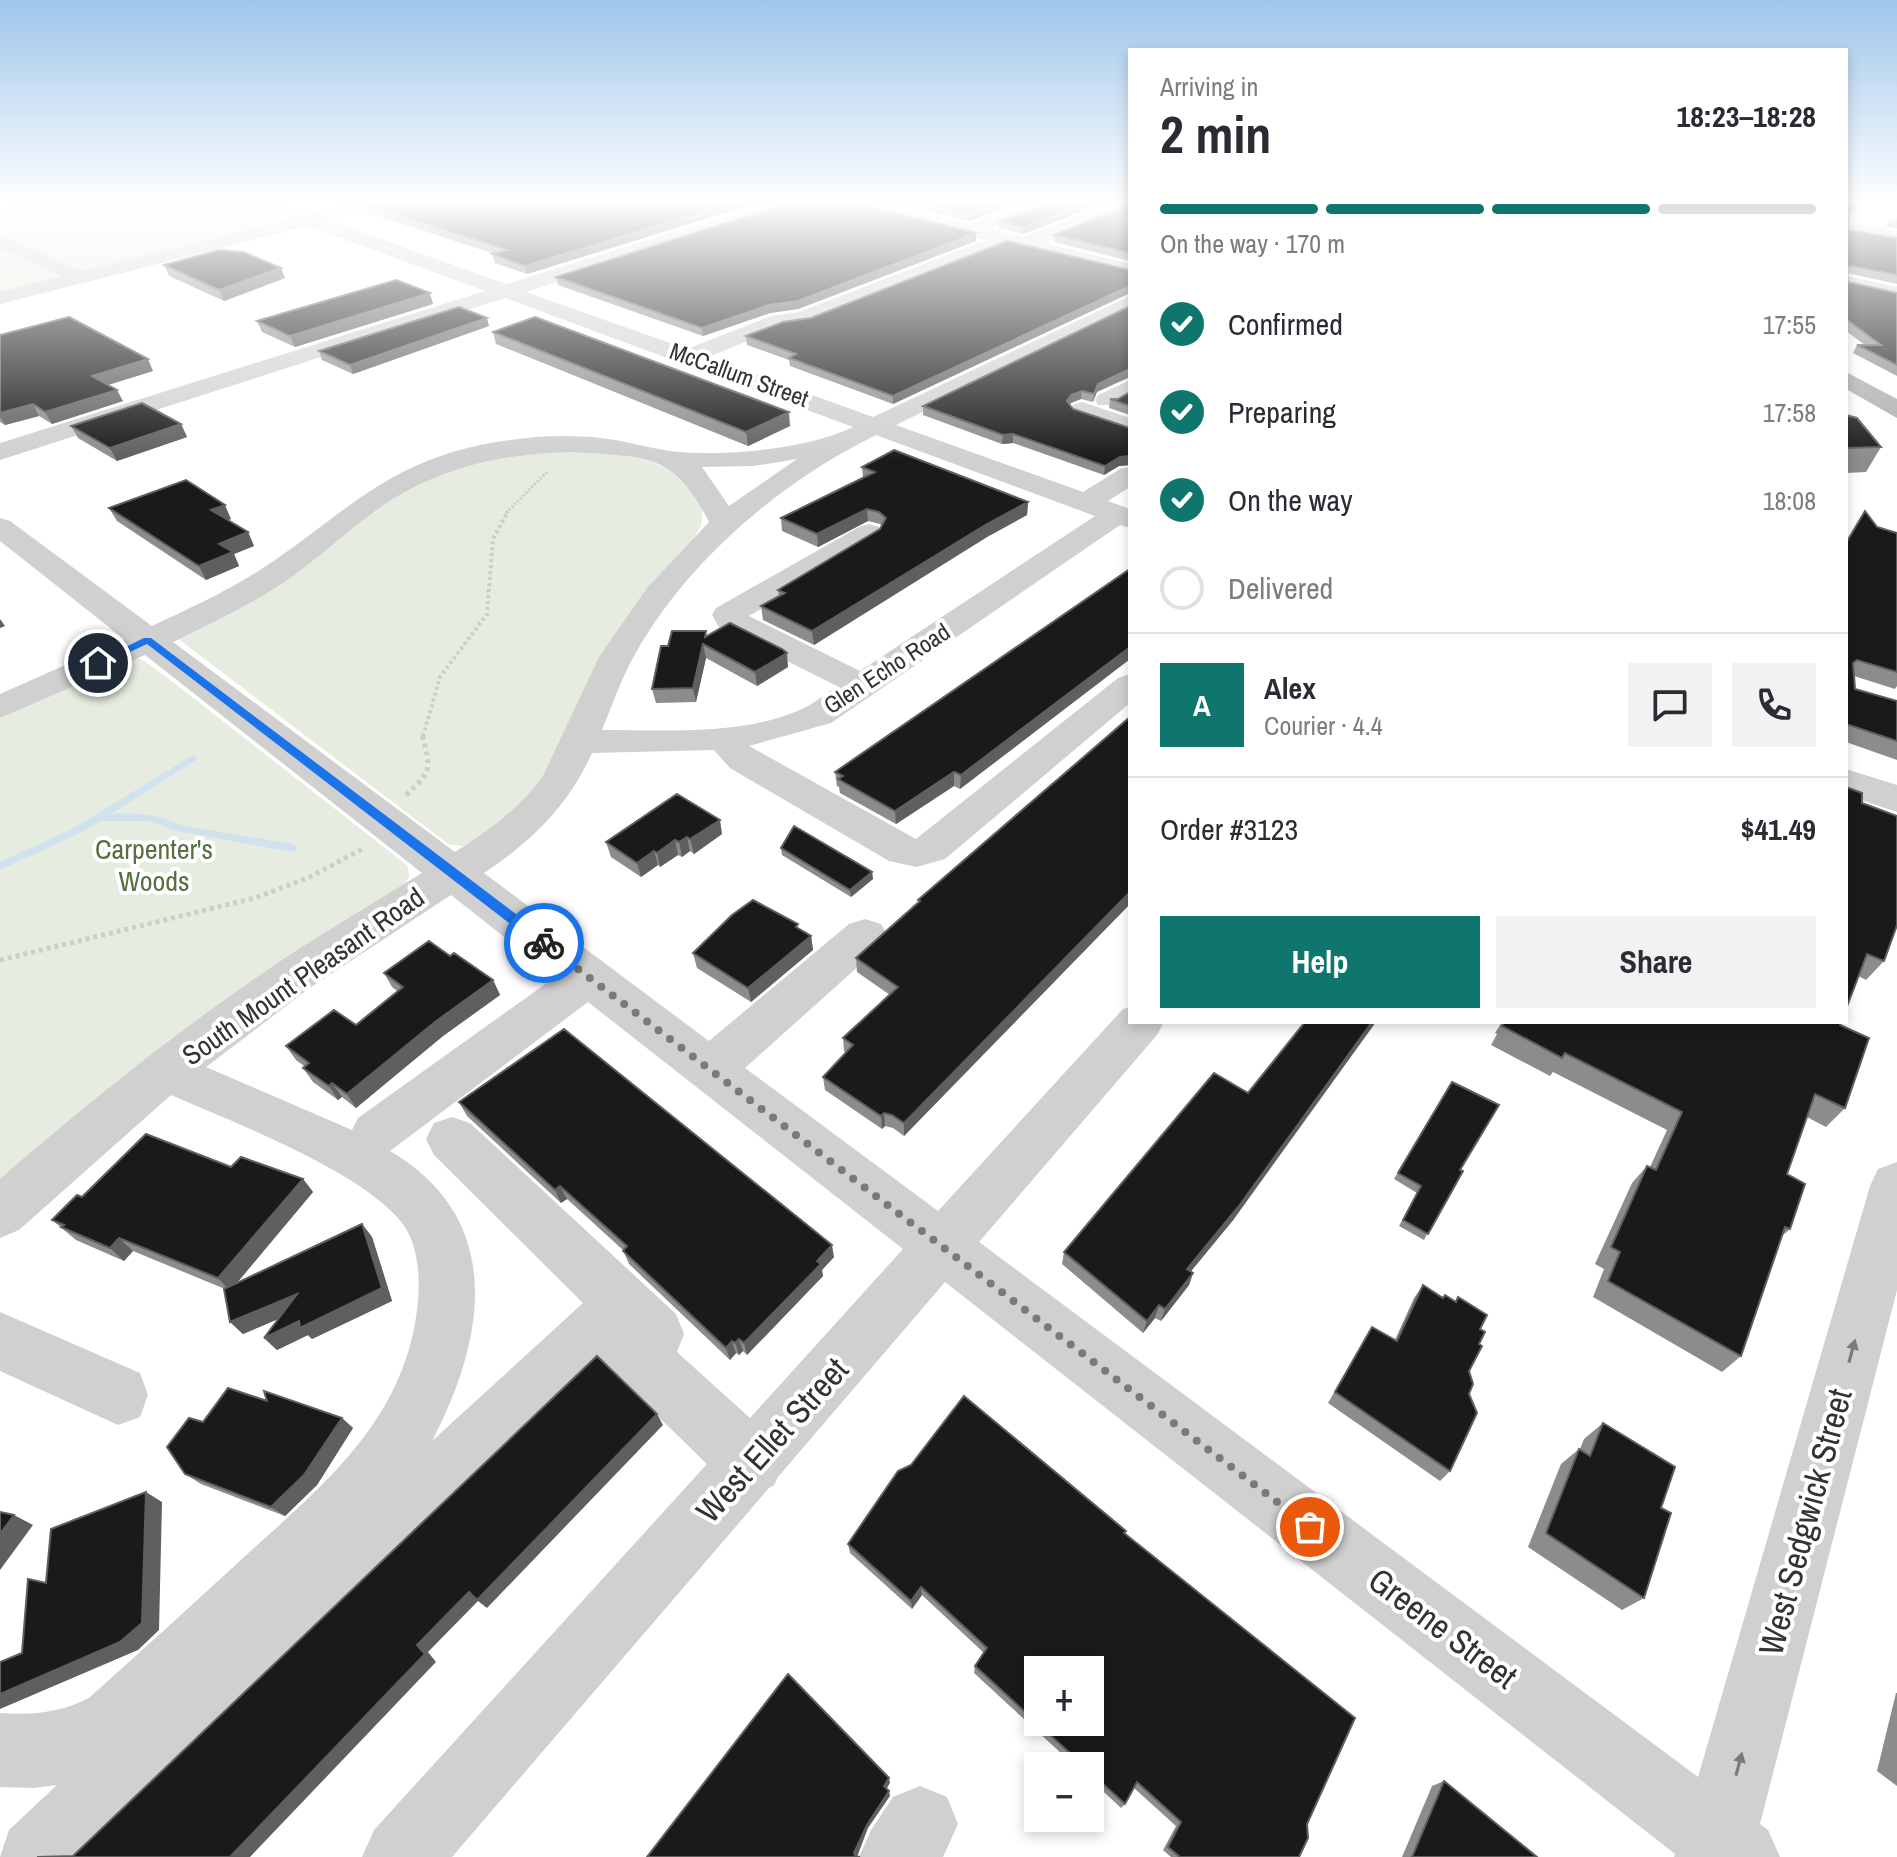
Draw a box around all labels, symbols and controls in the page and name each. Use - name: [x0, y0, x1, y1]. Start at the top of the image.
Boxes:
- text: Arriving in: [1160, 69, 1258, 104]
- text: 18:23–18:28: [1677, 96, 1816, 136]
- text: 2 min: [1160, 99, 1271, 169]
- text: On the way · 170 m: [1160, 226, 1345, 261]
- icon: check: [1160, 302, 1204, 346]
- text: Confirmed: [1228, 304, 1343, 344]
- text: 17:55: [1763, 307, 1816, 342]
- street label: McCallum Street: [666, 334, 814, 414]
- icon: check: [1160, 390, 1204, 434]
- text: Preparing: [1228, 392, 1336, 432]
- text: 17:58: [1763, 395, 1816, 430]
- icon: check: [1160, 478, 1204, 522]
- text: On the way: [1228, 480, 1352, 520]
- text: 18:08: [1763, 483, 1816, 518]
- text: Delivered: [1228, 568, 1333, 608]
- street label: Glen Echo Road: [817, 615, 956, 721]
- pin: [64, 629, 132, 697]
- icon: home: [76, 641, 120, 685]
- button: chat: [1628, 663, 1712, 747]
- button: phone: [1732, 663, 1816, 747]
- text: Alex: [1264, 668, 1316, 708]
- text: A: [1193, 685, 1211, 725]
- text: Courier · 4.4: [1264, 708, 1383, 743]
- text: Order #3123: [1160, 809, 1298, 849]
- text: $41.49: [1741, 809, 1816, 849]
- park label: Carpenter's Woods: [95, 830, 213, 900]
- street label: South Mount Pleasant Road: [174, 878, 432, 1074]
- courier: [504, 903, 584, 983]
- button: Help: [1160, 916, 1480, 1008]
- button: Share: [1496, 916, 1816, 1008]
- icon: bike: [522, 921, 566, 965]
- one-way arrow: [1846, 1339, 1859, 1363]
- street label: West Ellet Street: [686, 1347, 859, 1532]
- street label: West Sedgwick Street: [1747, 1384, 1863, 1660]
- pin: [1276, 1493, 1344, 1561]
- icon: bag: [1288, 1505, 1332, 1549]
- street label: Greene Street: [1359, 1557, 1527, 1699]
- map controls: [1024, 1656, 1104, 1832]
- button: +: [1024, 1656, 1104, 1736]
- button: −: [1024, 1752, 1104, 1832]
- one-way arrow: [1733, 1752, 1746, 1776]

